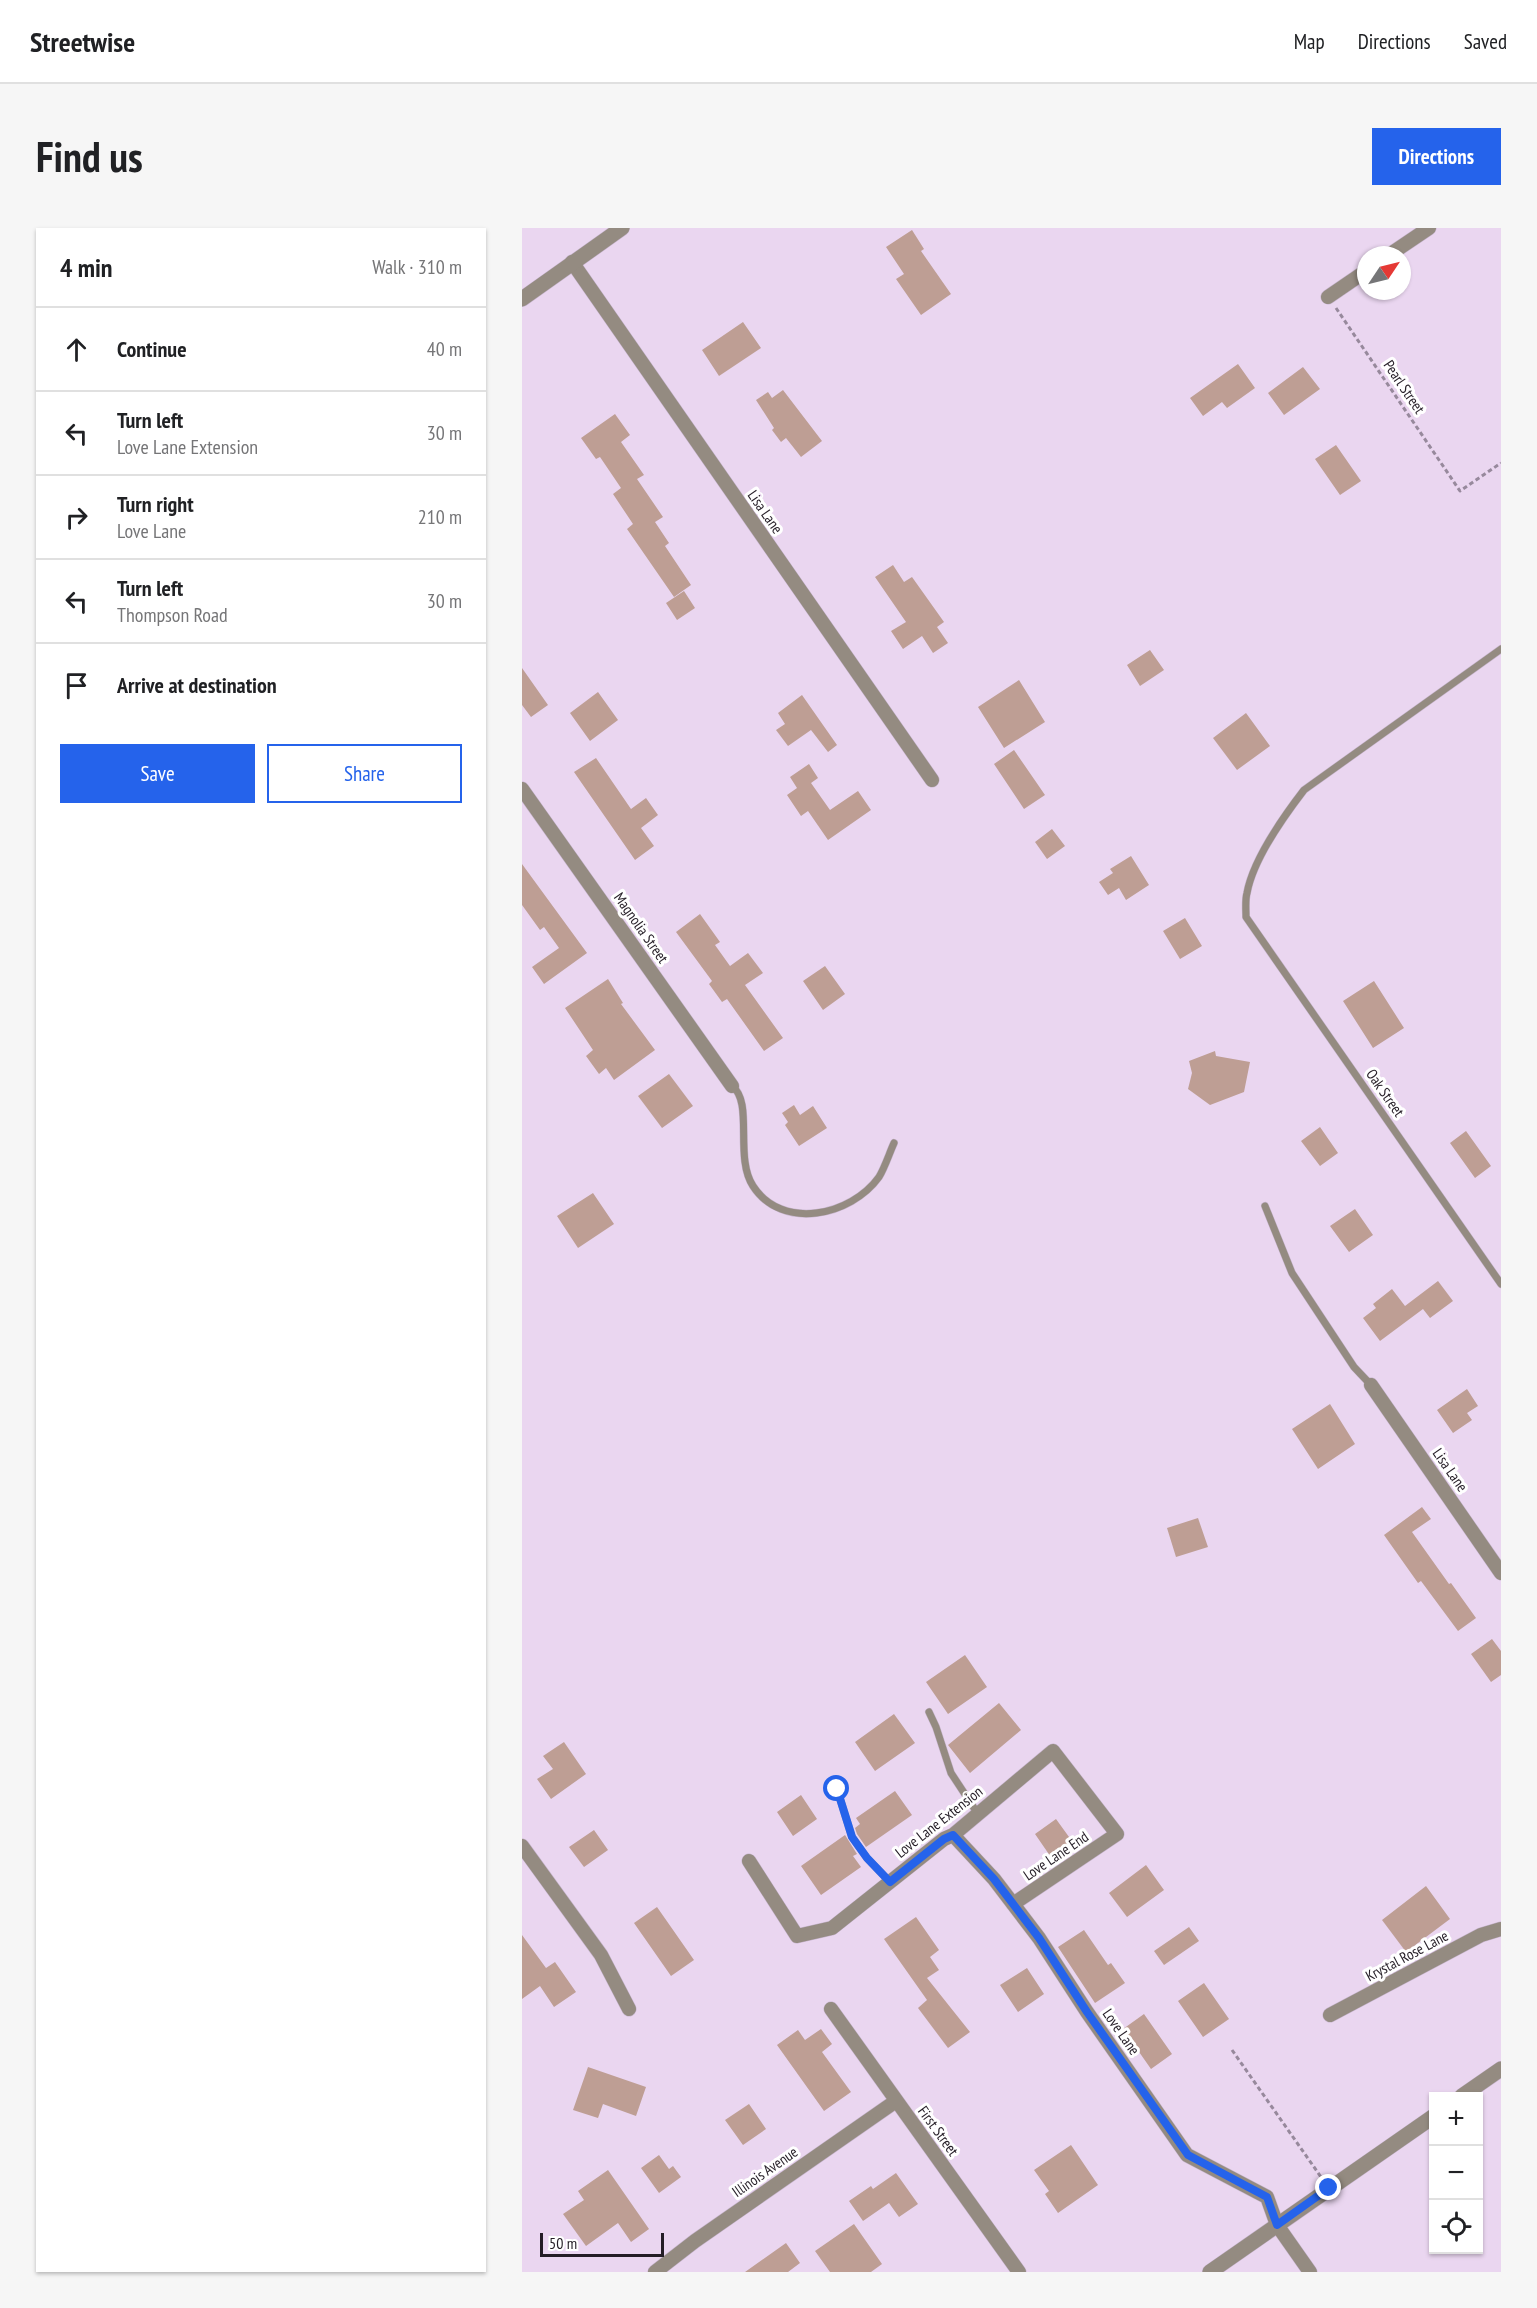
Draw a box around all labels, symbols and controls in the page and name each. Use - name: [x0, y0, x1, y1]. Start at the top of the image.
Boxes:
- text: Streetwise: [30, 23, 135, 60]
- text: Map: [1294, 28, 1325, 55]
- text: Directions: [1358, 28, 1431, 55]
- text: Saved: [1464, 28, 1507, 55]
- button: Directions: [1372, 128, 1501, 185]
- text: Find us: [36, 129, 143, 184]
- north arrow: [1357, 246, 1411, 300]
- text: 4 min: [60, 251, 113, 284]
- text: Walk · 310 m: [372, 254, 462, 280]
- icon: ahead: [60, 333, 93, 366]
- text: Continue: [117, 335, 187, 363]
- text: 40 m: [427, 336, 462, 362]
- street label: Pearl Street: [1380, 356, 1429, 417]
- text: Turn left: [117, 406, 183, 434]
- icon: left: [60, 417, 93, 450]
- text: 30 m: [427, 420, 462, 446]
- text: Love Lane Extension: [117, 434, 258, 460]
- street label: Lisa Lane: [744, 486, 787, 537]
- text: Turn right: [117, 490, 194, 518]
- icon: right: [60, 501, 93, 534]
- text: 210 m: [418, 504, 462, 530]
- text: Love Lane: [117, 518, 186, 544]
- text: Turn left: [117, 574, 183, 602]
- icon: left: [60, 585, 93, 618]
- text: 30 m: [427, 588, 462, 614]
- text: Thompson Road: [117, 602, 228, 628]
- icon: arrive: [60, 669, 93, 702]
- text: Arrive at destination: [117, 671, 277, 699]
- button: Save: [60, 744, 255, 803]
- button: Share: [267, 744, 462, 803]
- street label: Magnolia Street: [610, 889, 673, 967]
- street label: Oak Street: [1362, 1065, 1409, 1120]
- street label: Lisa Lane: [1429, 1444, 1472, 1495]
- route start: [823, 1775, 849, 1801]
- street label: Love Lane Extension: [891, 1782, 986, 1862]
- street label: Love Lane End: [1019, 1827, 1092, 1884]
- street label: Krystal Rose Lane: [1362, 1926, 1451, 1985]
- street label: Love Lane: [1099, 2005, 1144, 2058]
- map controls: [1429, 2092, 1483, 2254]
- button: +: [1429, 2092, 1483, 2146]
- street label: First Street: [914, 2102, 963, 2159]
- street label: Illinois Avenue: [728, 2142, 801, 2201]
- button: −: [1429, 2146, 1483, 2200]
- route end: [1315, 2174, 1341, 2200]
- button: locate: [1429, 2200, 1483, 2254]
- scale bar: [540, 2230, 664, 2258]
- text: 50 m: [549, 2233, 577, 2253]

